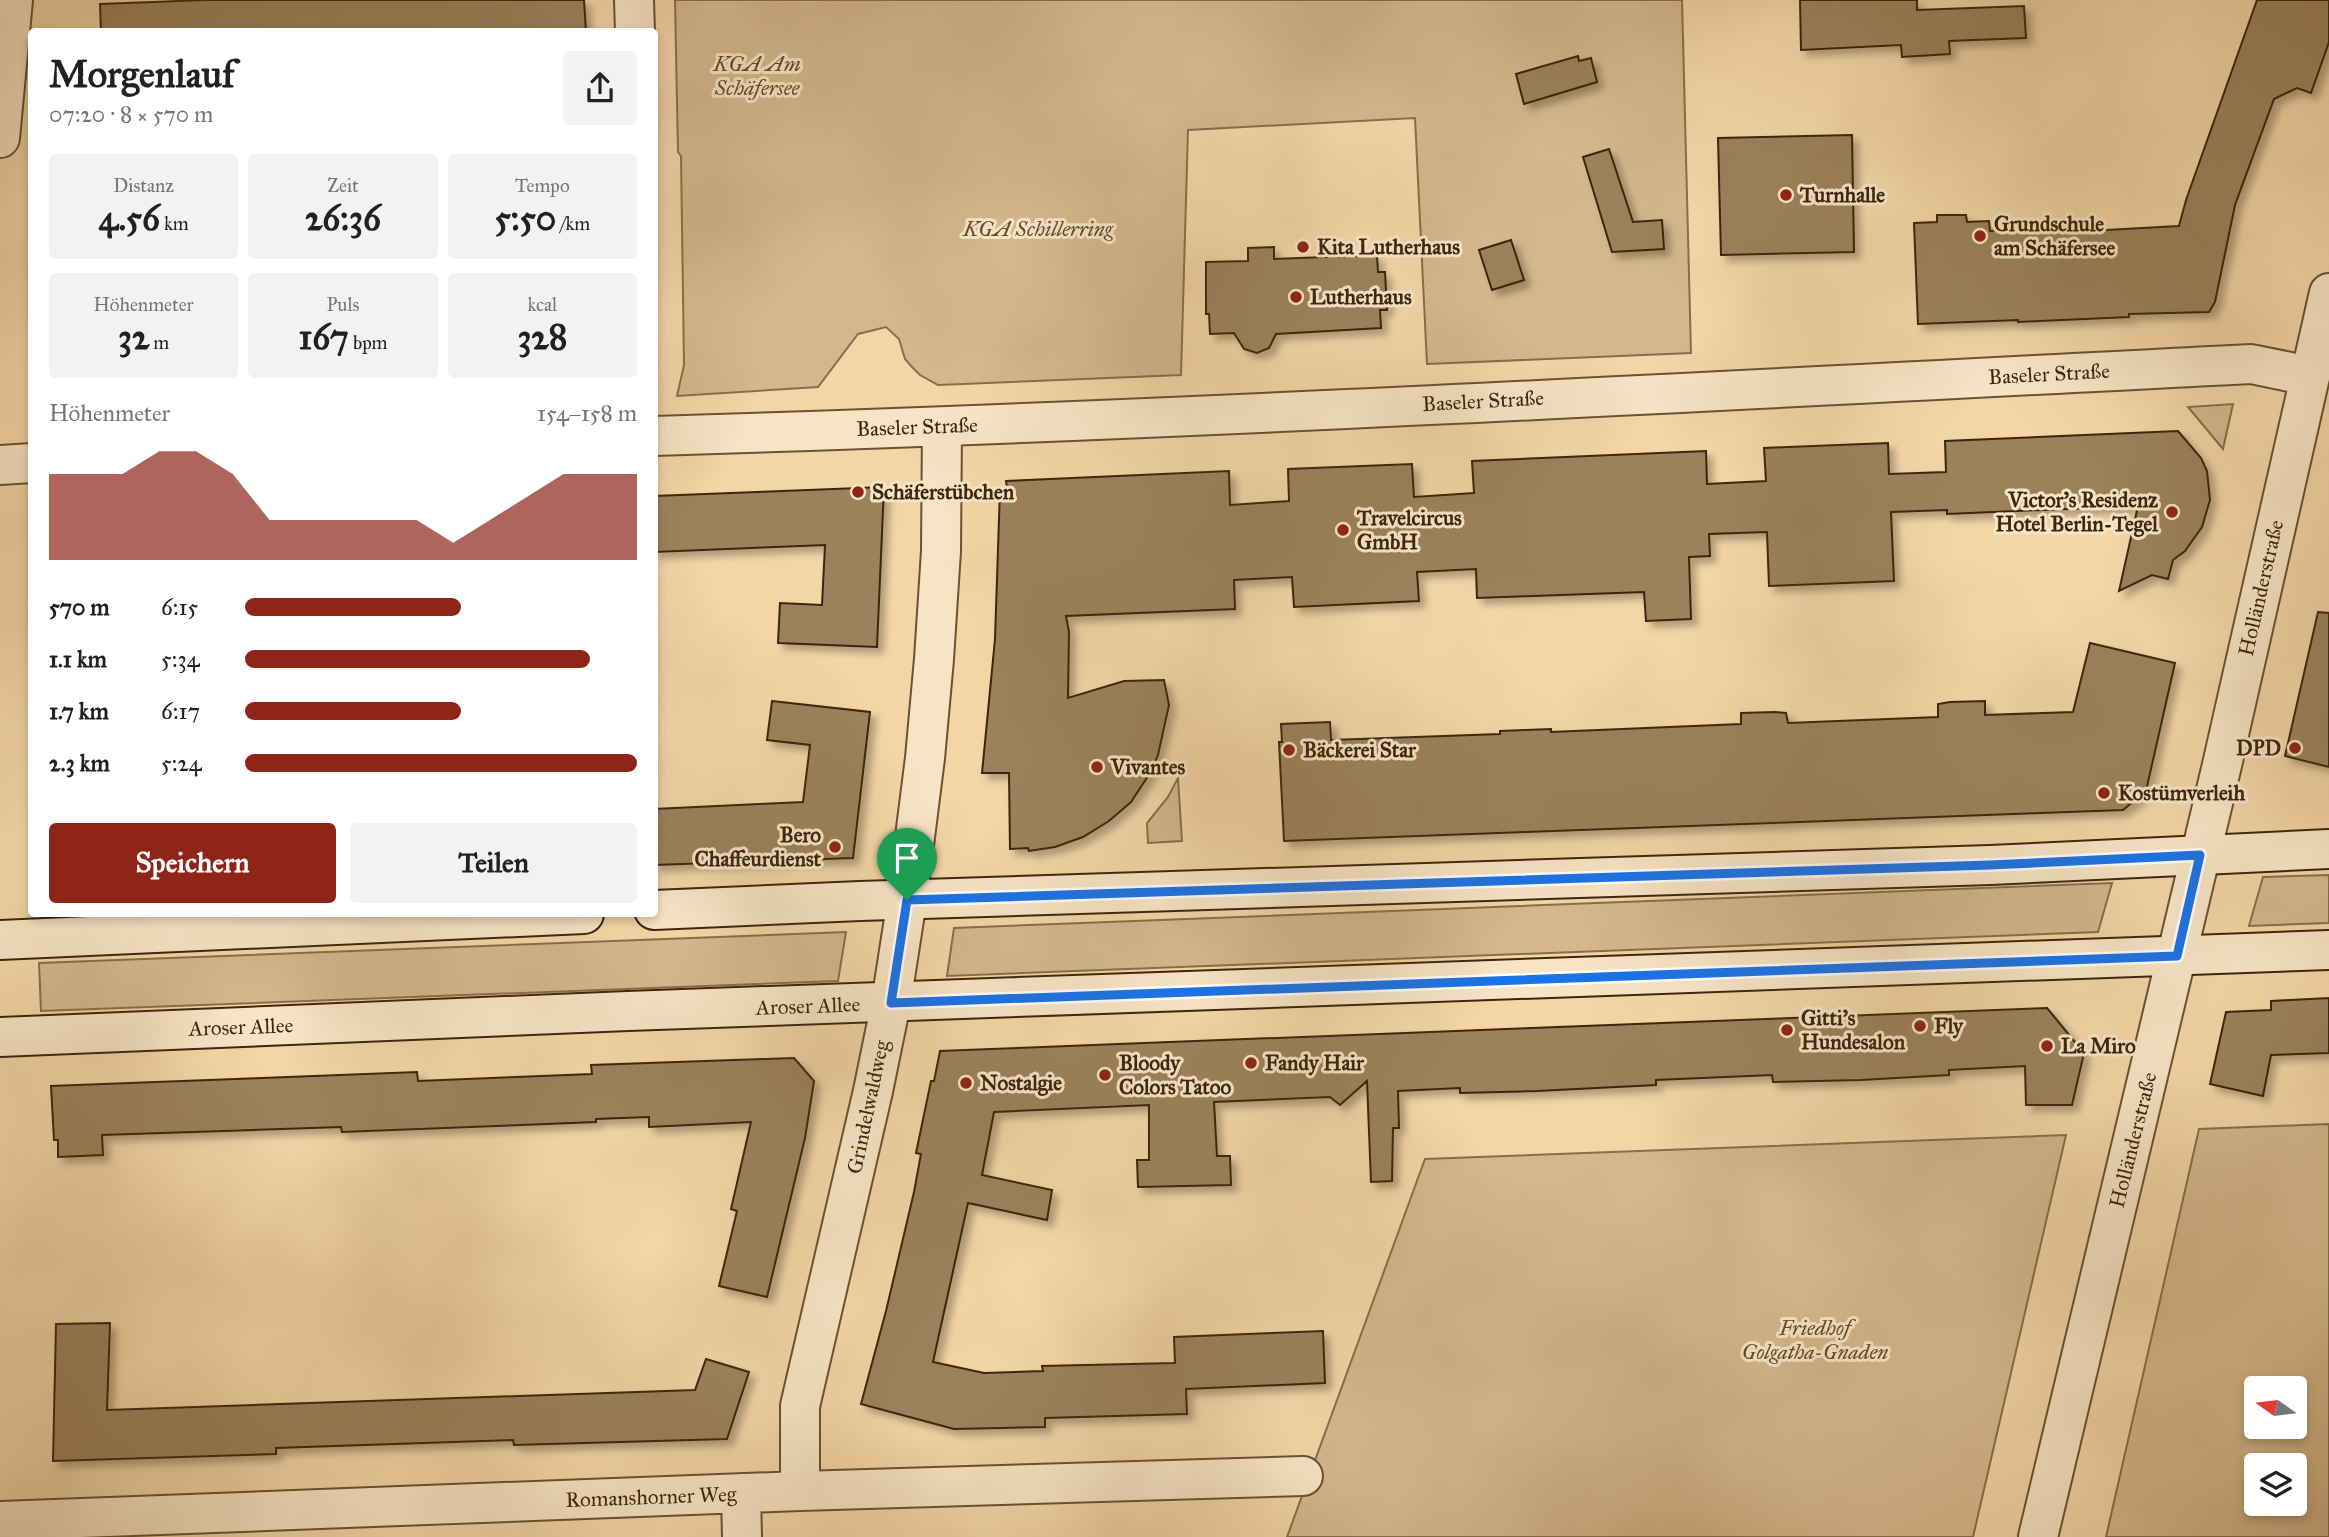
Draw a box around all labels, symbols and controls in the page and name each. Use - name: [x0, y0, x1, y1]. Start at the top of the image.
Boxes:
- text: Morgenlauf: [49, 51, 235, 97]
- button: share: [563, 51, 637, 125]
- park label: KGA Am Schäfersee: [712, 51, 801, 101]
- text: 07:20 · 8 × 570 m: [49, 100, 213, 128]
- text: Distanz: [113, 174, 174, 197]
- text: Zeit: [327, 174, 359, 197]
- text: Tempo: [515, 174, 570, 197]
- place label: Turnhalle: [1799, 182, 1885, 208]
- marker: Turnhalle: [1778, 187, 1794, 203]
- text: 4.56: [99, 197, 160, 240]
- text: 26:36: [305, 197, 381, 240]
- text: 5:50: [494, 197, 556, 240]
- place label: Grundschule am Schäfersee: [1994, 211, 2115, 261]
- text: km: [160, 212, 189, 235]
- text: /km: [556, 212, 590, 235]
- park label: KGA Schillerring: [962, 216, 1114, 242]
- marker: Grundschule am Schäfersee: [1972, 228, 1988, 244]
- place label: Kita Lutherhaus: [1317, 234, 1460, 260]
- marker: Kita Lutherhaus: [1295, 239, 1311, 255]
- place label: Lutherhaus: [1310, 284, 1412, 310]
- marker: Lutherhaus: [1288, 289, 1304, 305]
- text: Höhenmeter: [94, 293, 194, 316]
- text: Puls: [326, 293, 360, 316]
- text: kcal: [527, 293, 557, 316]
- text: 32: [118, 316, 149, 359]
- text: 167: [298, 316, 349, 359]
- text: 328: [517, 316, 567, 359]
- text: m: [149, 331, 169, 354]
- text: bpm: [349, 331, 388, 354]
- street label: Baseler Straße: [1988, 358, 2111, 390]
- street label: Baseler Straße: [1422, 385, 1545, 417]
- text: Höhenmeter: [49, 399, 170, 427]
- text: 154–158 m: [537, 399, 637, 427]
- street label: Baseler Straße: [856, 412, 979, 442]
- place label: Schäferstübchen: [872, 479, 1015, 505]
- marker: Schäferstübchen: [850, 484, 866, 500]
- place label: Victor's Residenz Hotel Berlin-Tegel: [1995, 487, 2159, 537]
- marker: Victor's Residenz Hotel Berlin-Tegel: [2164, 504, 2180, 520]
- place label: Travelcircus GmbH: [1356, 505, 1462, 555]
- street label: Holländerstraße: [2233, 517, 2289, 659]
- marker: Travelcircus GmbH: [1335, 522, 1351, 538]
- text: 570 m: [49, 593, 110, 621]
- text: 6:15: [161, 593, 198, 621]
- text: 1.1 km: [49, 645, 107, 673]
- text: 5:34: [161, 645, 200, 673]
- text: 1.7 km: [49, 697, 109, 725]
- text: 6:17: [161, 697, 200, 725]
- place label: DPD: [2236, 735, 2281, 761]
- place label: Bäckerei Star: [1303, 737, 1417, 763]
- marker: DPD: [2287, 740, 2303, 756]
- marker: Bäckerei Star: [1281, 742, 1297, 758]
- text: 2.3 km: [49, 749, 110, 777]
- text: 5:24: [161, 749, 202, 777]
- place label: Vivantes: [1110, 754, 1185, 780]
- marker: Vivantes: [1089, 759, 1105, 775]
- place label: Kostümverleih: [2118, 780, 2245, 806]
- marker: Kostümverleih: [2096, 785, 2112, 801]
- place label: Bero Chaffeurdienst: [694, 822, 822, 872]
- button: Speichern: [49, 823, 336, 903]
- button: Teilen: [350, 823, 637, 903]
- pin: [877, 828, 937, 900]
- marker: Bero Chaffeurdienst: [827, 839, 843, 855]
- icon: arrive: [888, 839, 926, 877]
- street label: Aroser Allee: [754, 991, 861, 1021]
- place label: Gitti's Hundesalon: [1801, 1005, 1906, 1055]
- street label: Aroser Allee: [187, 1012, 294, 1042]
- place label: Fly: [1934, 1013, 1964, 1039]
- marker: Fly: [1912, 1018, 1928, 1034]
- marker: Gitti's Hundesalon: [1779, 1022, 1795, 1038]
- place label: La Miro: [2061, 1033, 2136, 1059]
- street label: Grindelwaldweg: [841, 1038, 895, 1176]
- marker: La Miro: [2039, 1038, 2055, 1054]
- place label: Bloody Colors Tatoo: [1119, 1050, 1231, 1100]
- place label: Fandy Hair: [1265, 1050, 1365, 1076]
- marker: Fandy Hair: [1243, 1055, 1259, 1071]
- marker: Bloody Colors Tatoo: [1097, 1067, 1113, 1083]
- street label: Holländerstraße: [2104, 1069, 2162, 1210]
- place label: Nostalgie: [980, 1070, 1062, 1096]
- marker: Nostalgie: [958, 1075, 974, 1091]
- park label: Friedhof Golgatha-Gnaden: [1742, 1315, 1888, 1365]
- north arrow: [2244, 1376, 2306, 1438]
- map controls: [2244, 1376, 2307, 1516]
- button: layers: [2244, 1453, 2307, 1516]
- street label: Romanshorner Weg: [565, 1481, 737, 1513]

